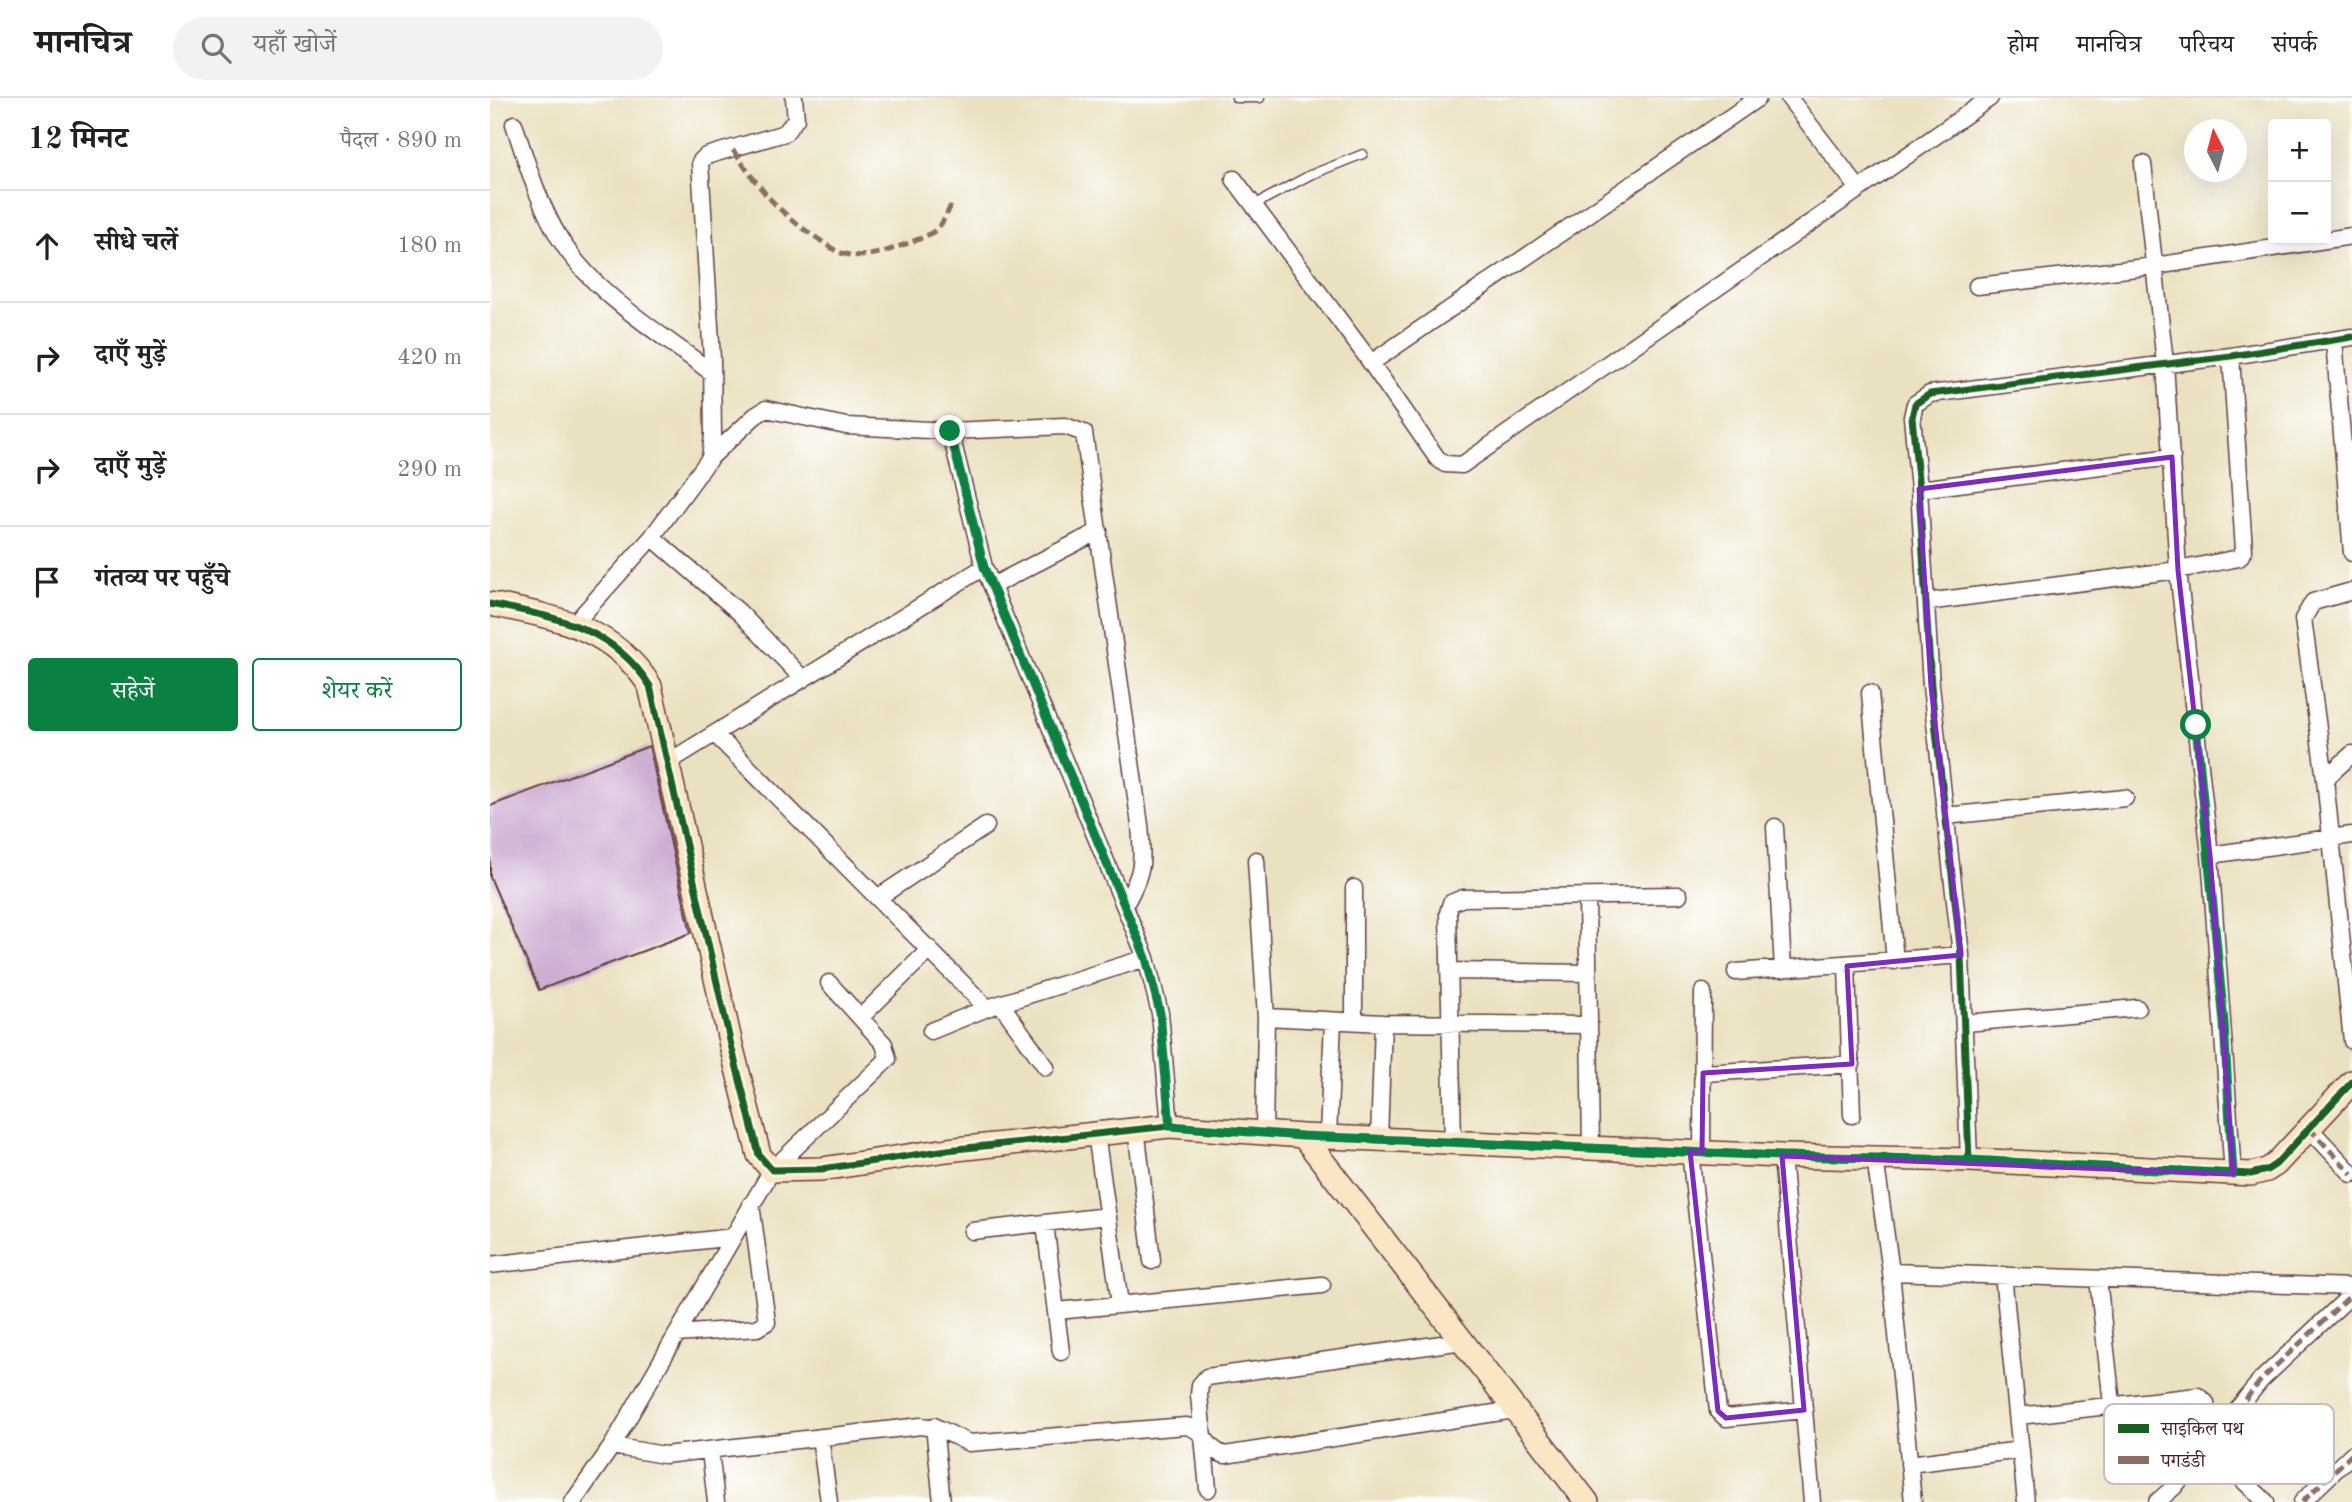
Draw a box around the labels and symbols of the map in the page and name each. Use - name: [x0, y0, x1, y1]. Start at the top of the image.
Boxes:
- north arrow: [2184, 119, 2247, 182]
- route end: [934, 415, 965, 446]
- route start: [2180, 709, 2211, 740]
- legend: [2104, 1404, 2334, 1484]
- text: साइकिल पथ: [2160, 1418, 2244, 1440]
- text: पगडंडी: [2160, 1450, 2206, 1472]

